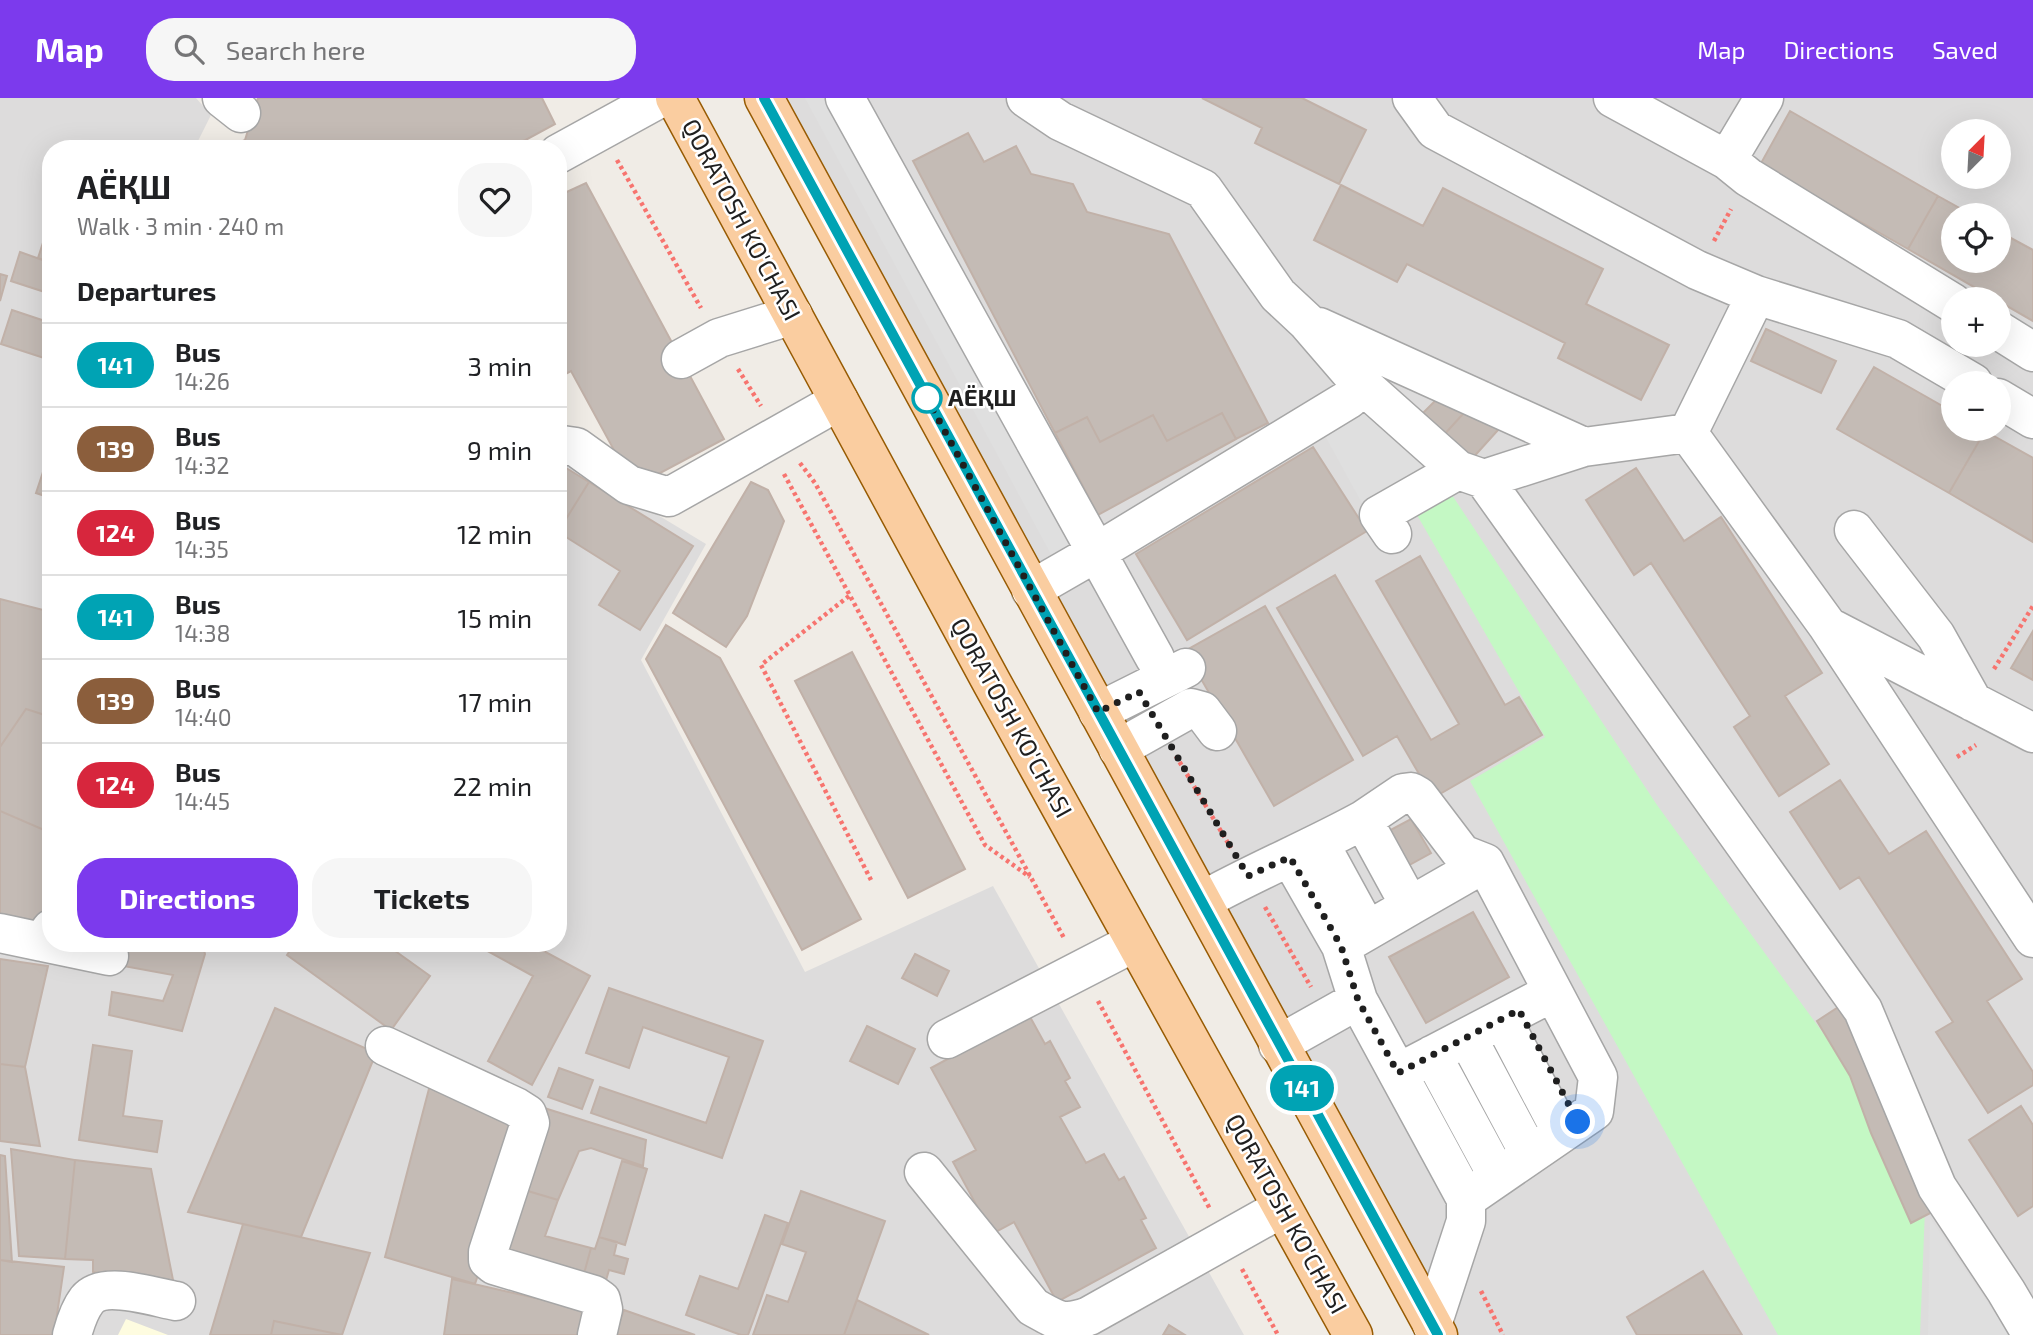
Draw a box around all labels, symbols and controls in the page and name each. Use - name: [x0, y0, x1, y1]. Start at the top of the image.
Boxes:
- search box: [146, 18, 636, 81]
- text: Map: [35, 29, 104, 69]
- icon: search: [170, 30, 208, 68]
- text: Search here: [226, 34, 365, 65]
- text: Map: [1697, 35, 1745, 64]
- text: Directions: [1783, 35, 1894, 64]
- text: Saved: [1932, 35, 1998, 64]
- street label: QORATOSH KO'CHASI: [677, 114, 808, 325]
- north arrow: [1941, 119, 2011, 189]
- map controls: [1941, 119, 2011, 441]
- button: heart: [458, 163, 532, 237]
- text: АЁҚШ: [77, 166, 171, 206]
- button: locate: [1941, 203, 2011, 273]
- text: Walk · 3 min · 240 m: [77, 212, 284, 240]
- text: Departures: [77, 275, 216, 306]
- button: +: [1941, 287, 2011, 357]
- text: Bus: [175, 336, 221, 367]
- text: 141: [97, 350, 134, 379]
- text: 3 min: [467, 350, 532, 381]
- text: 14:26: [175, 367, 230, 395]
- button: −: [1941, 371, 2011, 441]
- place label: АЁҚШ: [948, 382, 1017, 411]
- marker: АЁҚШ: [912, 383, 942, 413]
- text: Bus: [175, 420, 221, 451]
- text: 139: [96, 434, 135, 463]
- text: 9 min: [467, 434, 532, 465]
- text: 14:32: [175, 451, 229, 479]
- text: Bus: [175, 504, 221, 535]
- text: 124: [96, 518, 135, 547]
- text: 12 min: [457, 518, 532, 549]
- text: 14:35: [175, 535, 229, 563]
- text: Bus: [175, 588, 221, 619]
- text: 141: [97, 602, 134, 631]
- text: 15 min: [458, 602, 532, 633]
- street label: QORATOSH KO'CHASI: [945, 612, 1079, 822]
- text: 14:38: [175, 619, 230, 647]
- text: Bus: [175, 672, 221, 703]
- text: 139: [96, 686, 135, 715]
- text: 17 min: [458, 686, 532, 717]
- text: 14:40: [175, 703, 232, 731]
- text: Bus: [175, 756, 221, 787]
- text: 124: [96, 770, 135, 799]
- text: 22 min: [453, 770, 532, 801]
- text: 14:45: [175, 787, 230, 815]
- button: Directions: [77, 858, 298, 938]
- button: Tickets: [312, 858, 532, 938]
- line badge: 141: [1262, 1065, 1342, 1111]
- text: 141: [1284, 1073, 1320, 1102]
- your location: [1560, 1104, 1595, 1139]
- street label: QORATOSH KO'CHASI: [1220, 1108, 1354, 1318]

